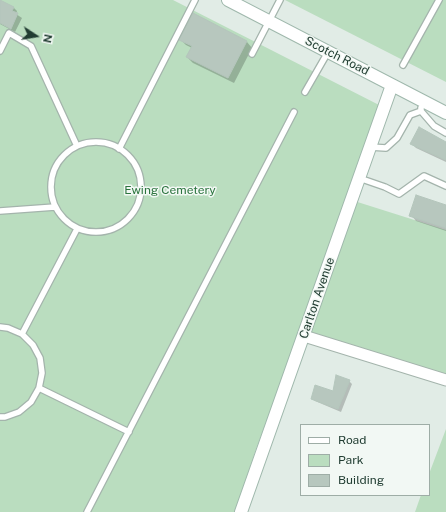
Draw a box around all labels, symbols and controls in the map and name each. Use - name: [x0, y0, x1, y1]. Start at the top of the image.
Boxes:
- north arrow: [16, 16, 56, 56]
- text: N: [41, 33, 55, 44]
- street label: Scotch Road: [302, 34, 372, 78]
- park label: Ewing Cemetery: [124, 183, 216, 197]
- street label: Carlton Avenue: [296, 255, 338, 341]
- legend: [300, 424, 430, 496]
- text: Road: [338, 433, 366, 447]
- text: Park: [338, 453, 364, 467]
- text: Building: [338, 473, 384, 487]

